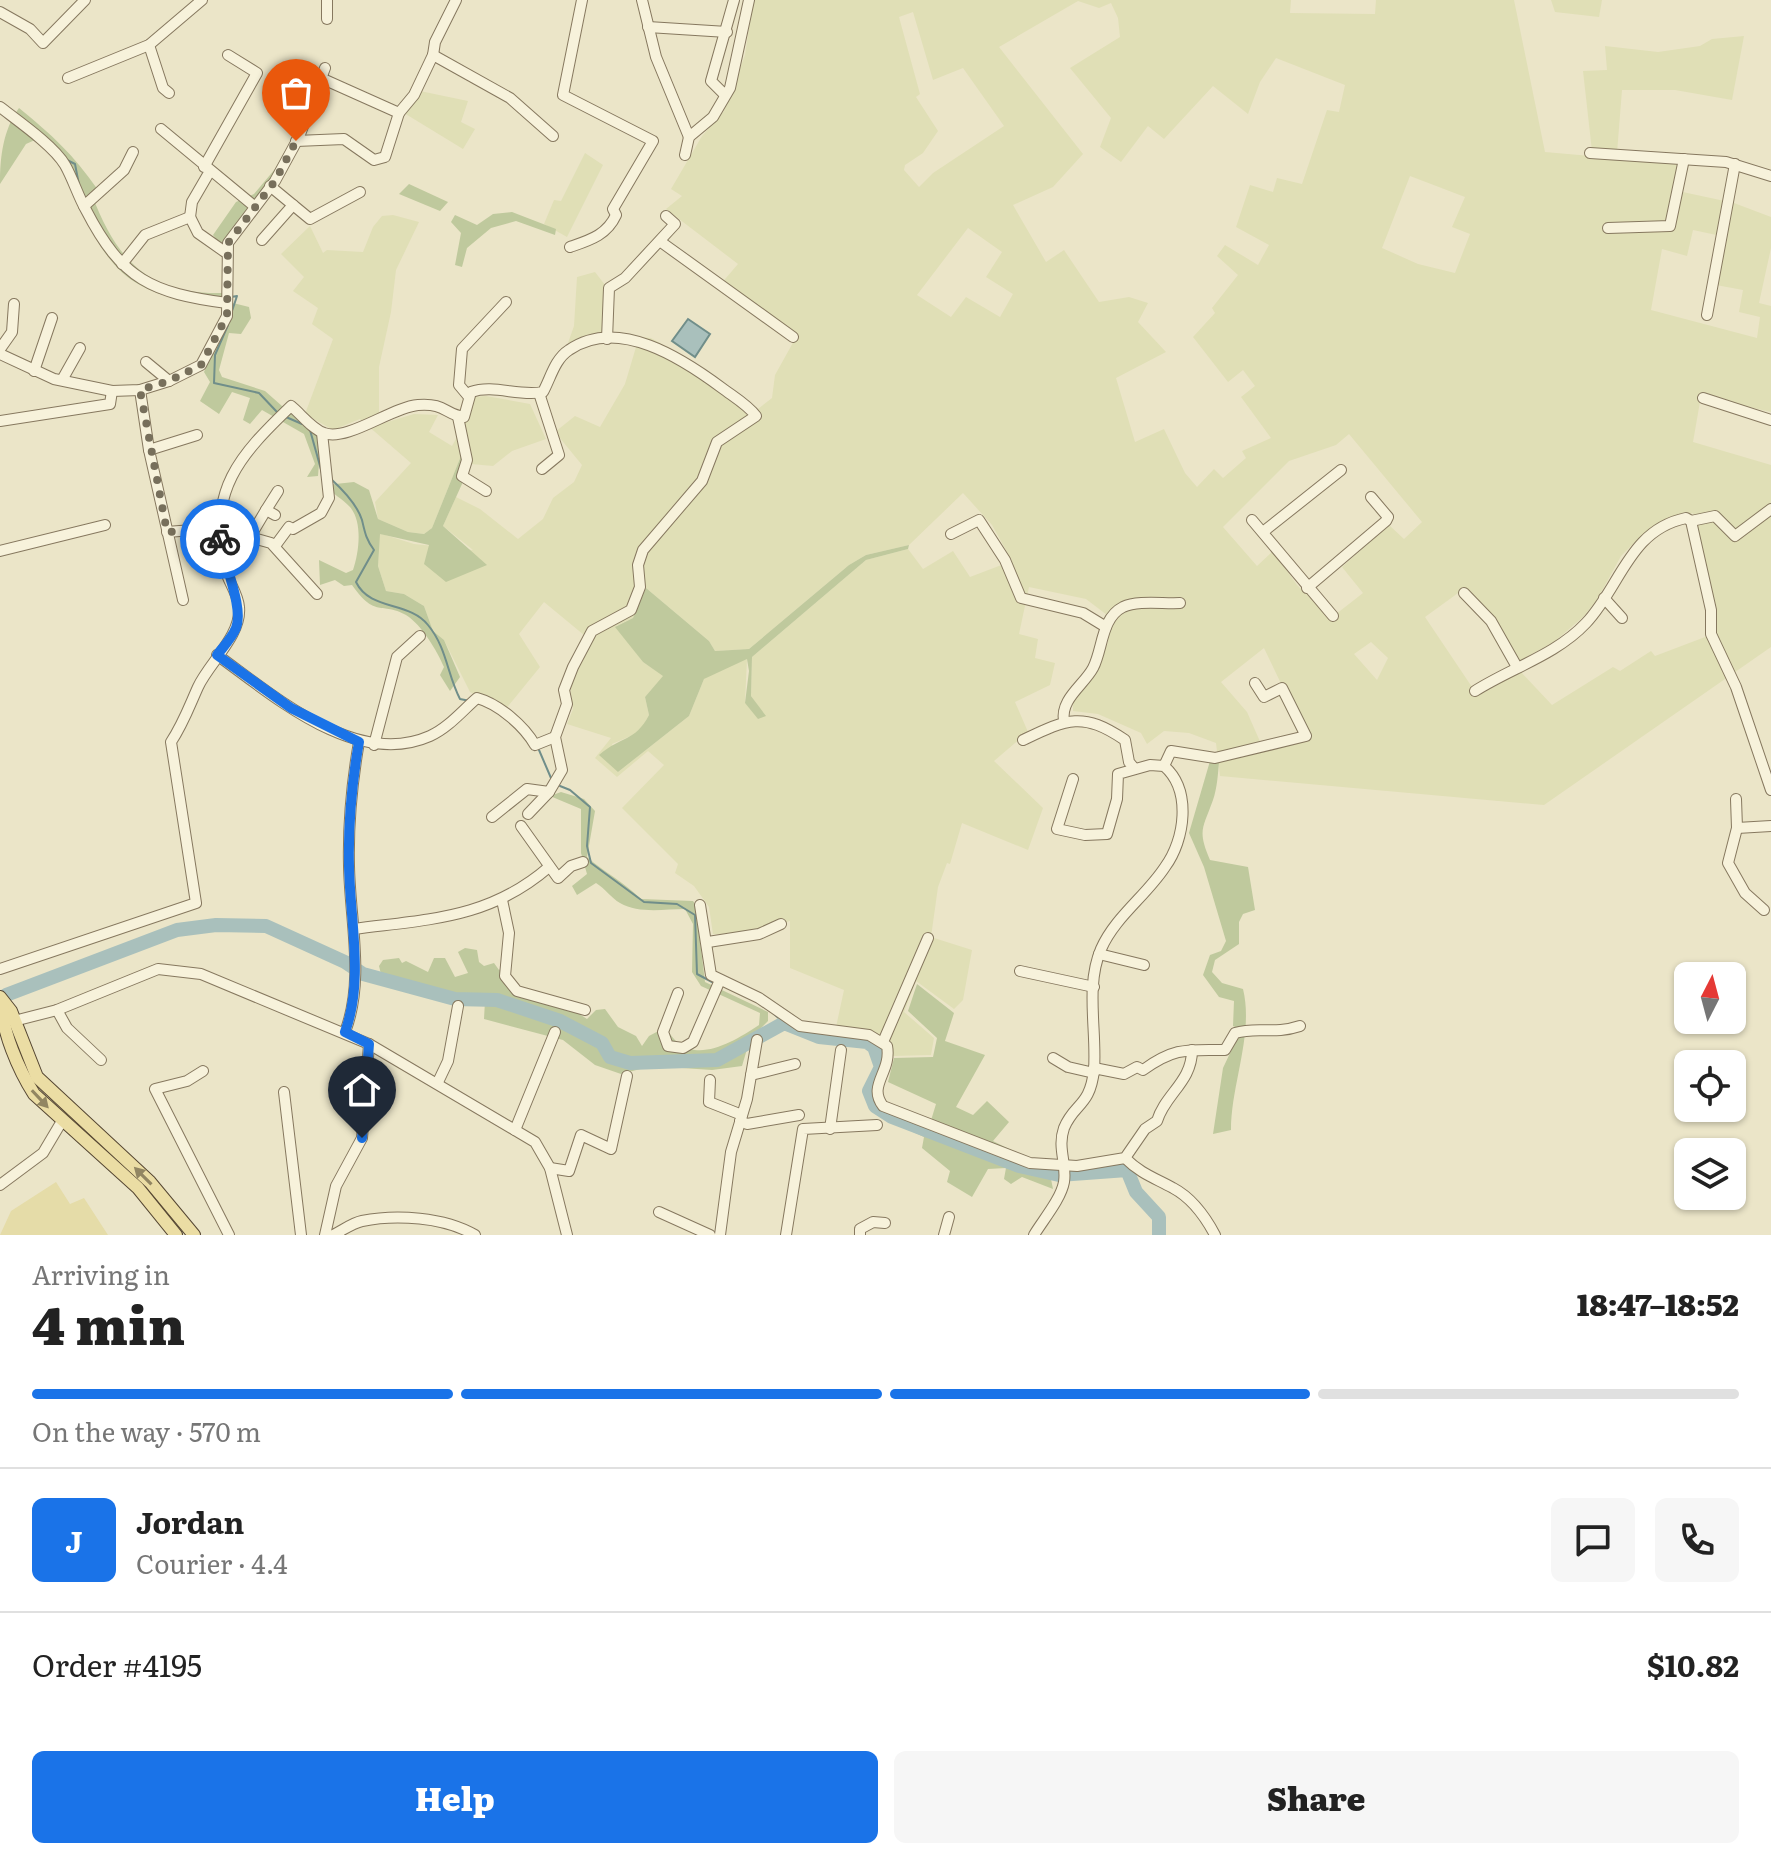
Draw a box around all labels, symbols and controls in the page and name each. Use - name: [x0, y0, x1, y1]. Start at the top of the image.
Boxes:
- pin: [262, 59, 330, 141]
- icon: bag: [274, 71, 318, 115]
- courier: [180, 499, 260, 579]
- icon: bike: [198, 517, 242, 561]
- north arrow: [1674, 962, 1746, 1034]
- map controls: [1674, 962, 1746, 1210]
- button: locate: [1674, 1050, 1746, 1122]
- pin: [328, 1056, 396, 1138]
- icon: home: [340, 1068, 384, 1112]
- one-way arrow: [31, 1089, 49, 1108]
- button: layers: [1674, 1138, 1746, 1210]
- one-way arrow: [134, 1167, 153, 1186]
- text: Arriving in: [32, 1254, 170, 1293]
- text: 18:47–18:52: [1577, 1281, 1739, 1325]
- text: 4 min: [32, 1284, 185, 1361]
- text: On the way · 570 m: [32, 1411, 261, 1450]
- button: chat: [1551, 1498, 1635, 1582]
- button: phone: [1655, 1498, 1739, 1582]
- text: Jordan: [136, 1499, 244, 1543]
- text: J: [65, 1518, 83, 1562]
- text: Courier · 4.4: [136, 1543, 288, 1582]
- text: Order #4195: [32, 1642, 202, 1686]
- text: $10.82: [1647, 1642, 1739, 1686]
- button: Help: [32, 1751, 878, 1843]
- button: Share: [894, 1751, 1739, 1843]

